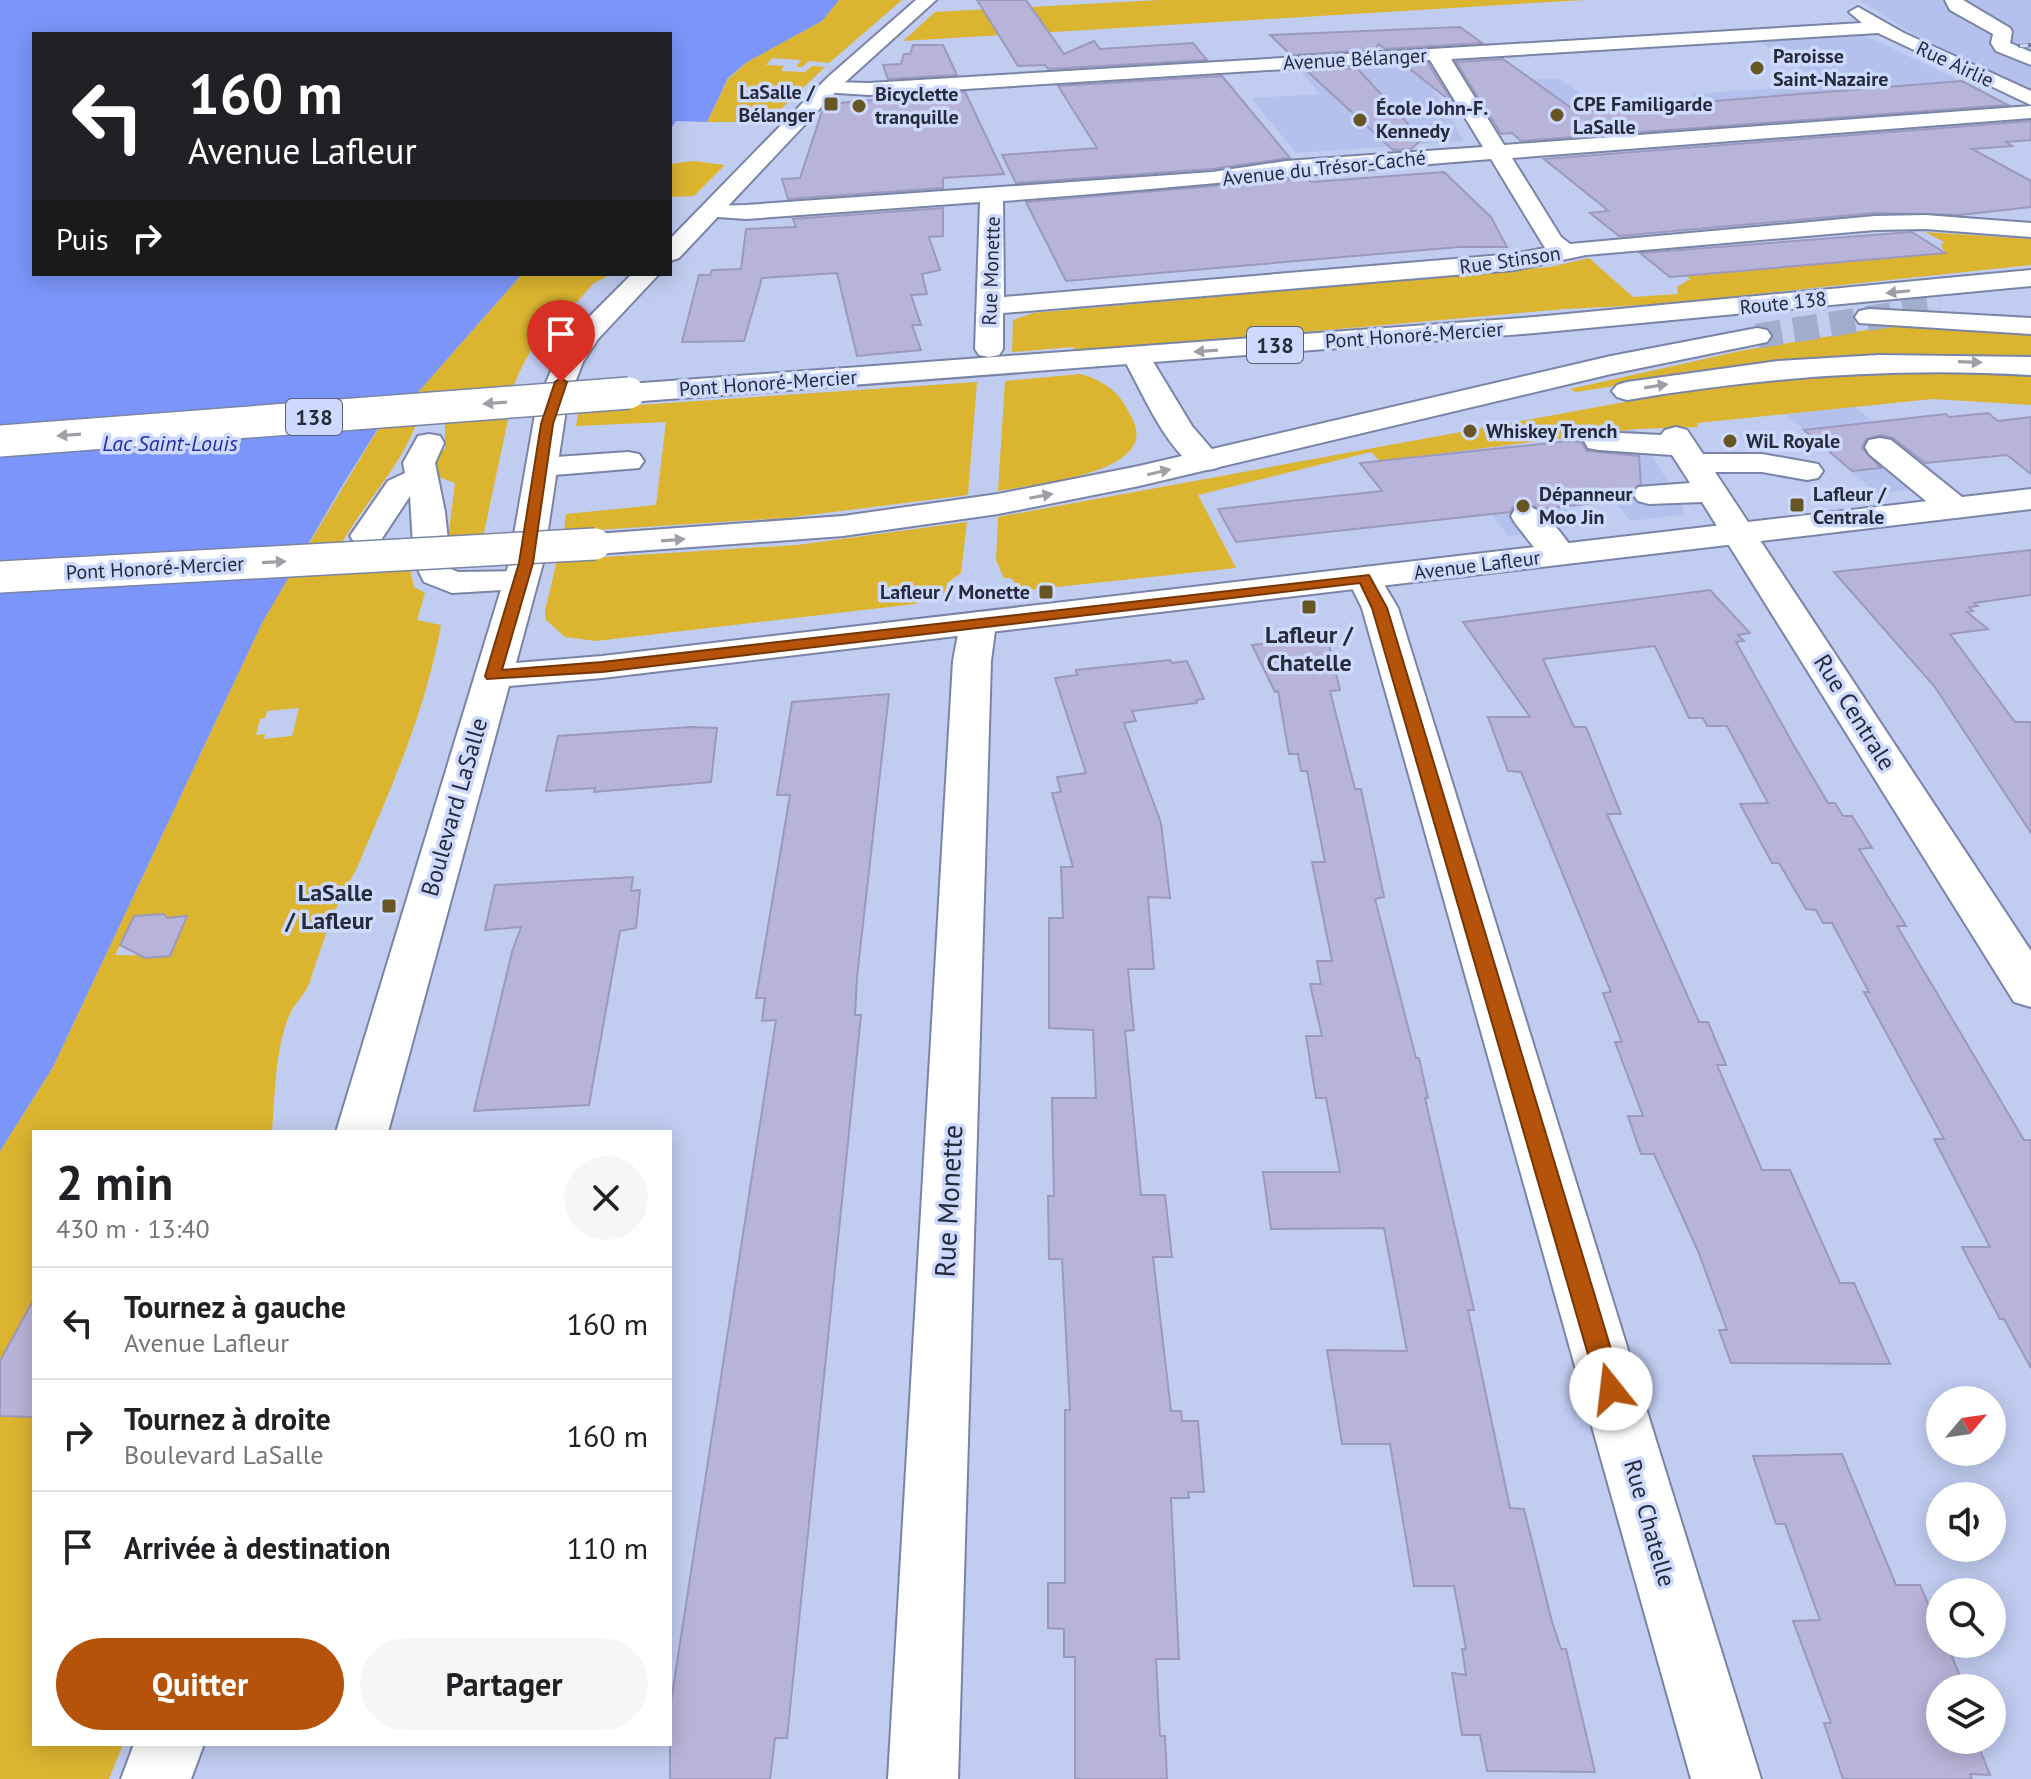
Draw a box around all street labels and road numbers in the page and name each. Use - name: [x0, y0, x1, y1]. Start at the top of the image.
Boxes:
- street label: Rue Airlie: [1912, 35, 1998, 93]
- street label: Avenue Bélanger: [1282, 42, 1428, 76]
- street label: Avenue du Trésor-Caché: [1221, 144, 1427, 192]
- street label: Rue Monette: [976, 216, 1006, 326]
- street label: Rue Stinson: [1458, 240, 1562, 280]
- street label: Route 138: [1738, 286, 1828, 320]
- street label: Pont Honoré-Mercier: [1324, 316, 1504, 354]
- road number: 138: [1247, 327, 1303, 363]
- street label: Pont Honoré-Mercier: [678, 364, 858, 402]
- road number: 138: [286, 399, 342, 435]
- street label: Avenue Lafleur: [1412, 544, 1542, 586]
- street label: Pont Honoré-Mercier: [65, 550, 245, 586]
- street label: Rue Centrale: [1807, 648, 1903, 776]
- street label: Boulevard LaSalle: [414, 714, 494, 900]
- street label: Rue Monette: [926, 1124, 970, 1278]
- street label: Rue Chatelle: [1617, 1456, 1683, 1590]

